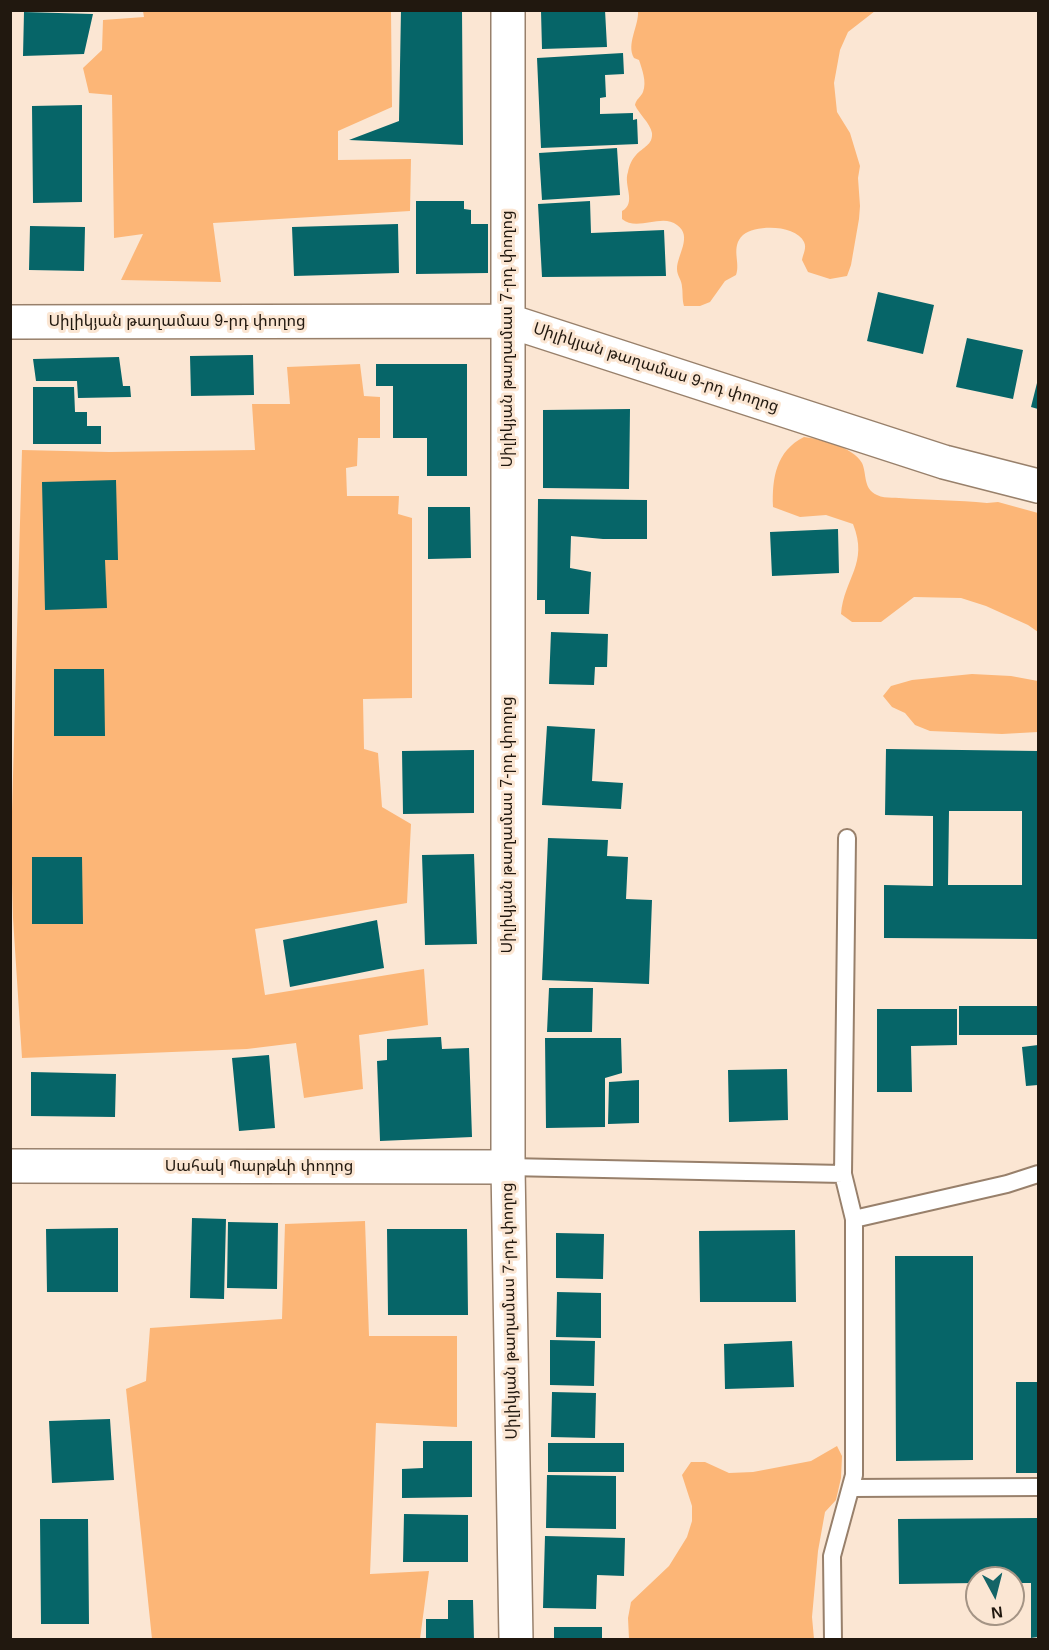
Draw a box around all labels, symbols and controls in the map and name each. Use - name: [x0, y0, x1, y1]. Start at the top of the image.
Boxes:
- street label: Սիլիկյան թաղամաս 7-րդ փողոց: [498, 210, 518, 468]
- street label: Սիլիկյան թաղամաս 9-րդ փողոց: [48, 312, 306, 332]
- street label: Սիլիկյան թաղամաս 9-րդ փողոց: [531, 319, 781, 417]
- street label: Սիլիկյան թաղամաս 7-րդ փողոց: [498, 696, 518, 954]
- street label: Սահակ Պարթևի փողոց: [165, 1157, 353, 1177]
- street label: Սիլիկյան թաղամաս 7-րդ փողոց: [498, 1182, 522, 1440]
- north arrow: [965, 1566, 1025, 1626]
- text: N: [990, 1603, 1004, 1622]

